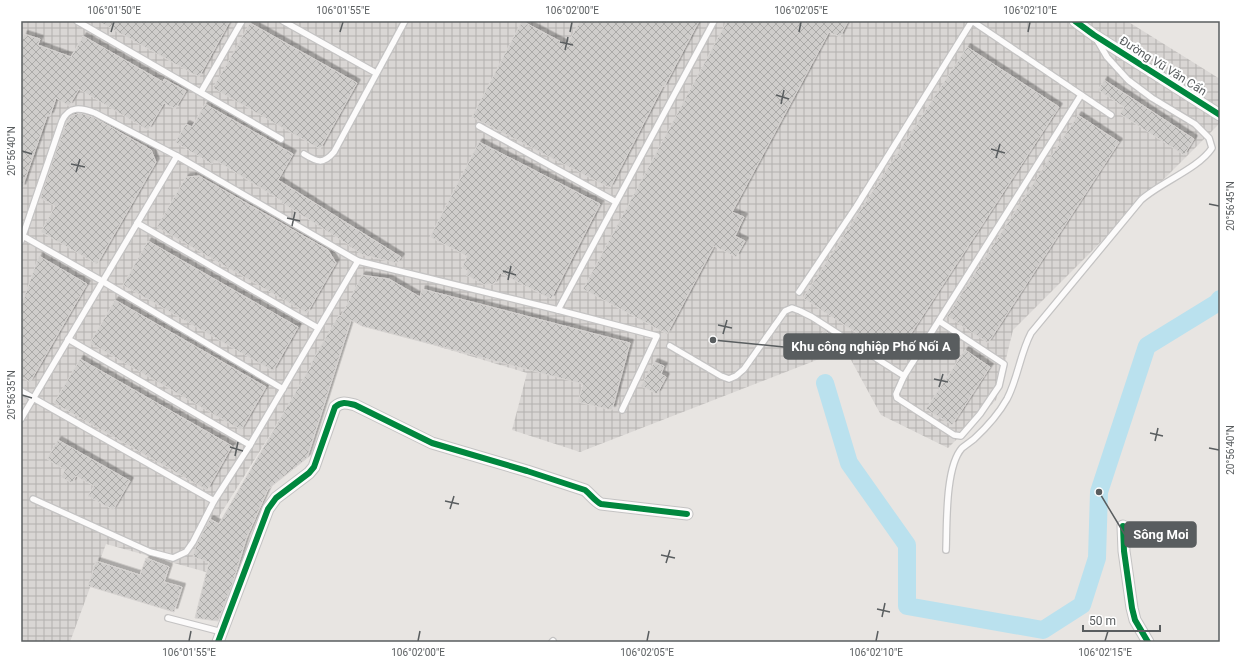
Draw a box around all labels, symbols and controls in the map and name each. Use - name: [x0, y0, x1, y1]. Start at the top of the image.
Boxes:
- text: 106°01'50"E: [87, 5, 141, 16]
- text: 106°01'55"E: [316, 5, 370, 16]
- text: 106°02'00"E: [545, 5, 599, 16]
- text: 106°02'05"E: [774, 5, 828, 16]
- text: 106°02'10"E: [1003, 5, 1057, 16]
- street label: Đường Vũ Văn Cẩn: [1117, 34, 1209, 98]
- text: 20°56'40"N: [6, 126, 17, 176]
- text: 20°56'45"N: [1225, 181, 1236, 231]
- callout: Khu công nghiệp Phố Nối A: [784, 334, 959, 359]
- text: Khu công nghiệp Phố Nối A: [791, 339, 951, 354]
- text: 20°56'35"N: [6, 370, 17, 420]
- text: 20°56'40"N: [1225, 425, 1236, 475]
- callout: Sông Moi: [1125, 522, 1196, 547]
- text: Sông Moi: [1133, 527, 1189, 542]
- scale bar: [1083, 607, 1160, 633]
- text: 50 m: [1089, 614, 1116, 628]
- text: 106°01'55"E: [162, 647, 216, 658]
- text: 106°02'00"E: [391, 647, 445, 658]
- text: 106°02'05"E: [620, 647, 674, 658]
- text: 106°02'10"E: [849, 647, 903, 658]
- text: 106°02'15"E: [1078, 647, 1132, 658]

